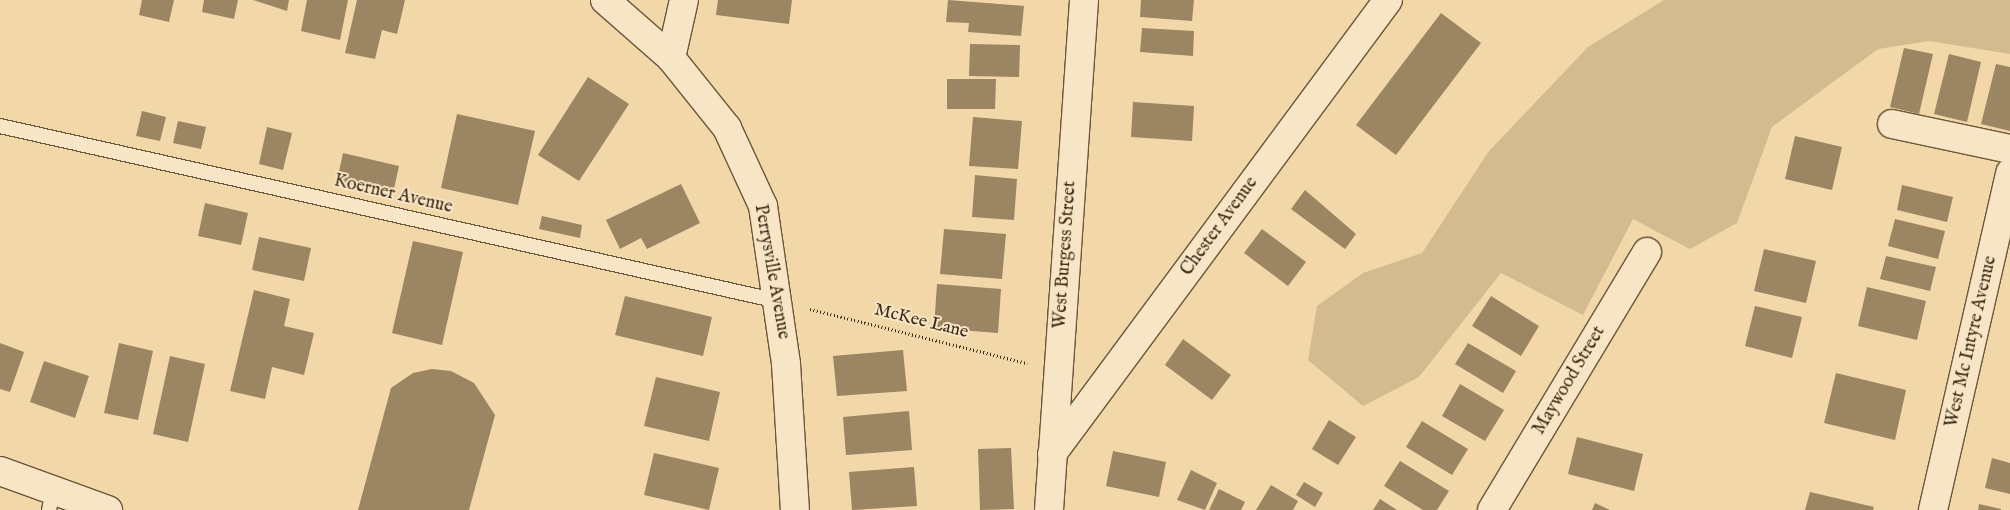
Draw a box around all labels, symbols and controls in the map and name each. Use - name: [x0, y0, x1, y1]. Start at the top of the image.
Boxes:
- street label: Koerner Avenue: [332, 171, 454, 219]
- street label: Chester Avenue: [1177, 173, 1263, 281]
- street label: West Burgess Street: [1050, 180, 1082, 330]
- street label: Perrysville Avenue: [749, 203, 793, 341]
- street label: West Mc Intyre Avenue: [1942, 254, 2002, 430]
- street label: McKee Lane: [872, 300, 970, 344]
- street label: Maywood Street: [1529, 323, 1611, 439]

